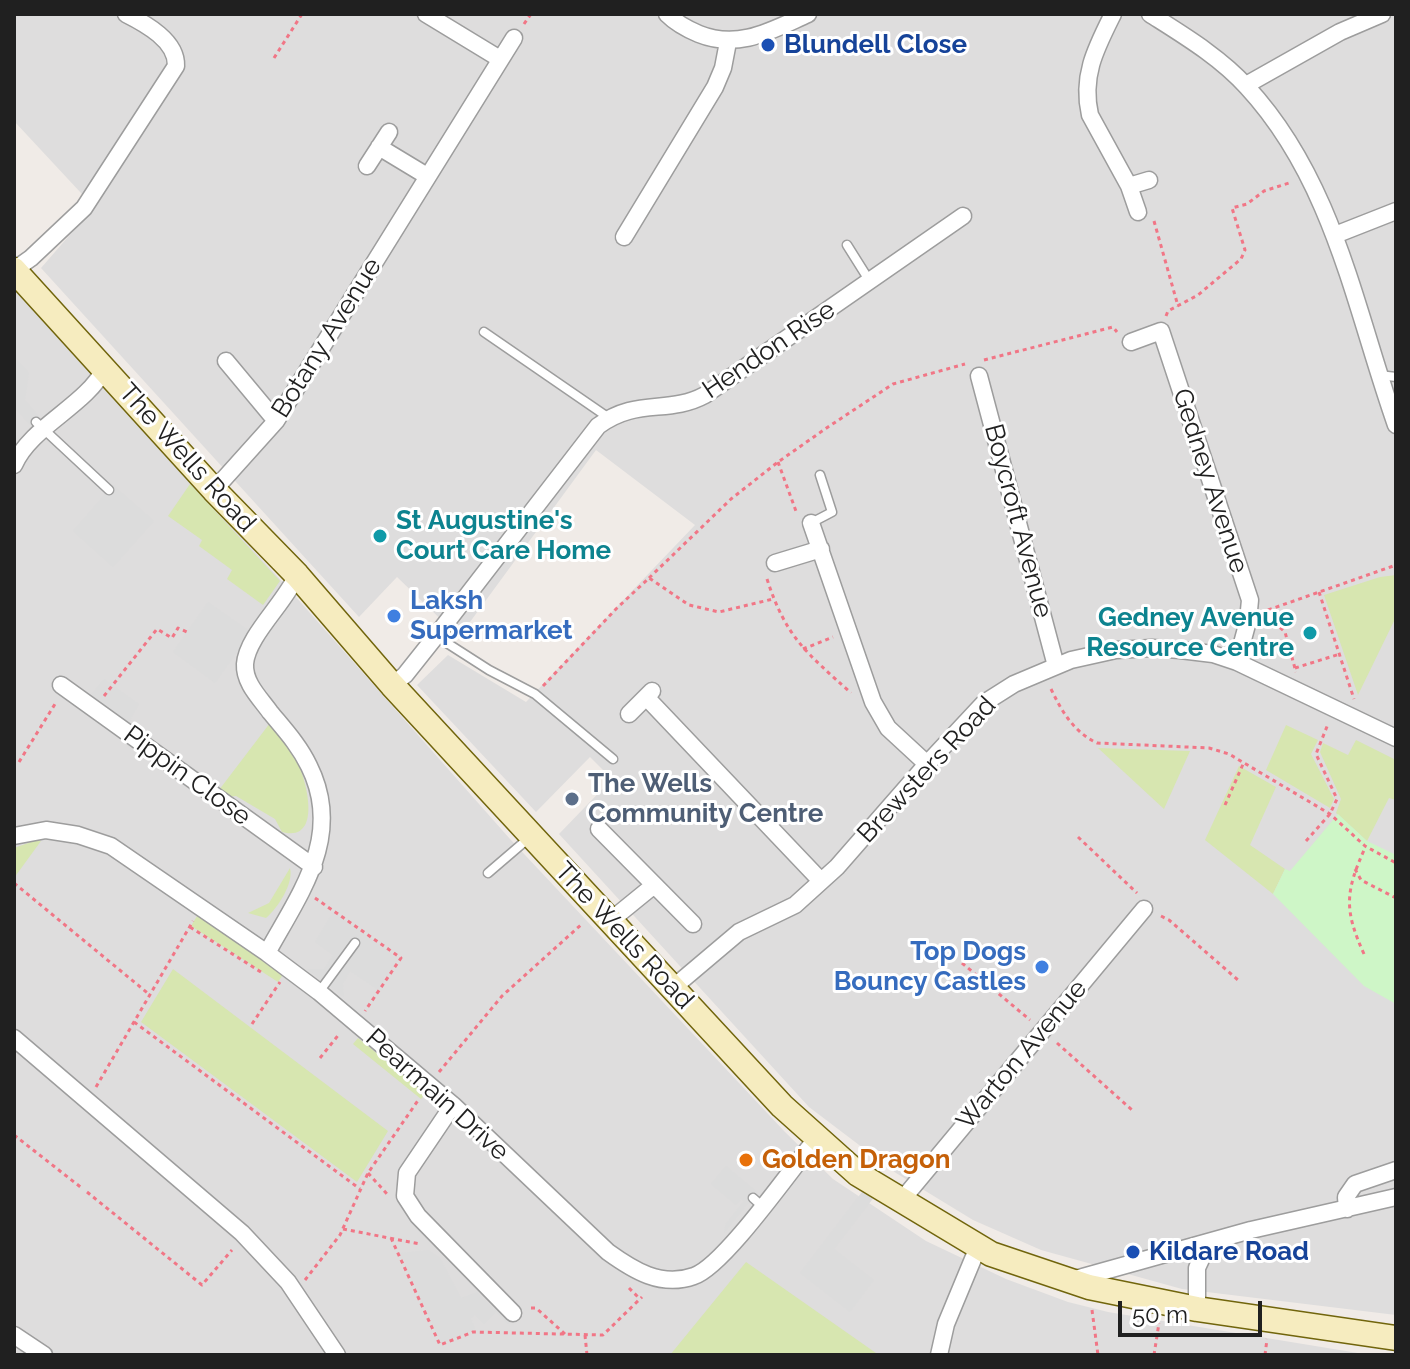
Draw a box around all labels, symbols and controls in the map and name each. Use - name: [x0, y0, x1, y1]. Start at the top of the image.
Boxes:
- place label: Blundell Close: [784, 29, 967, 61]
- marker: Blundell Close: [759, 36, 777, 54]
- street label: Botany Avenue: [265, 252, 389, 424]
- street label: Hendon Rise: [697, 294, 841, 406]
- street label: The Wells Road: [112, 377, 262, 539]
- street label: Gedney Avenue: [1165, 385, 1255, 577]
- street label: Boycroft Avenue: [977, 421, 1059, 621]
- place label: St Augustine's Court Care Home: [396, 505, 611, 566]
- marker: St Augustine's Court Care Home: [371, 527, 389, 545]
- place label: Laksh Supermarket: [410, 585, 572, 646]
- place label: Gedney Avenue Resource Centre: [1086, 602, 1294, 664]
- marker: Laksh Supermarket: [385, 607, 403, 625]
- marker: Gedney Avenue Resource Centre: [1301, 624, 1319, 642]
- street label: Brewsters Road: [851, 690, 1003, 850]
- street label: Pippin Close: [117, 719, 257, 833]
- place label: The Wells Community Centre: [588, 768, 823, 830]
- marker: The Wells Community Centre: [563, 790, 581, 808]
- street label: The Wells Road: [548, 856, 700, 1016]
- place label: Top Dogs Bouncy Castles: [834, 936, 1026, 998]
- marker: Top Dogs Bouncy Castles: [1033, 958, 1051, 976]
- street label: Warton Avenue: [950, 974, 1094, 1136]
- street label: Pearmain Drive: [359, 1023, 515, 1167]
- place label: Golden Dragon: [762, 1144, 951, 1176]
- marker: Golden Dragon: [737, 1151, 755, 1169]
- place label: Kildare Road: [1149, 1236, 1309, 1268]
- marker: Kildare Road: [1124, 1243, 1142, 1261]
- scale bar: [1122, 1285, 1266, 1335]
- text: 50 m: [1132, 1300, 1188, 1329]

